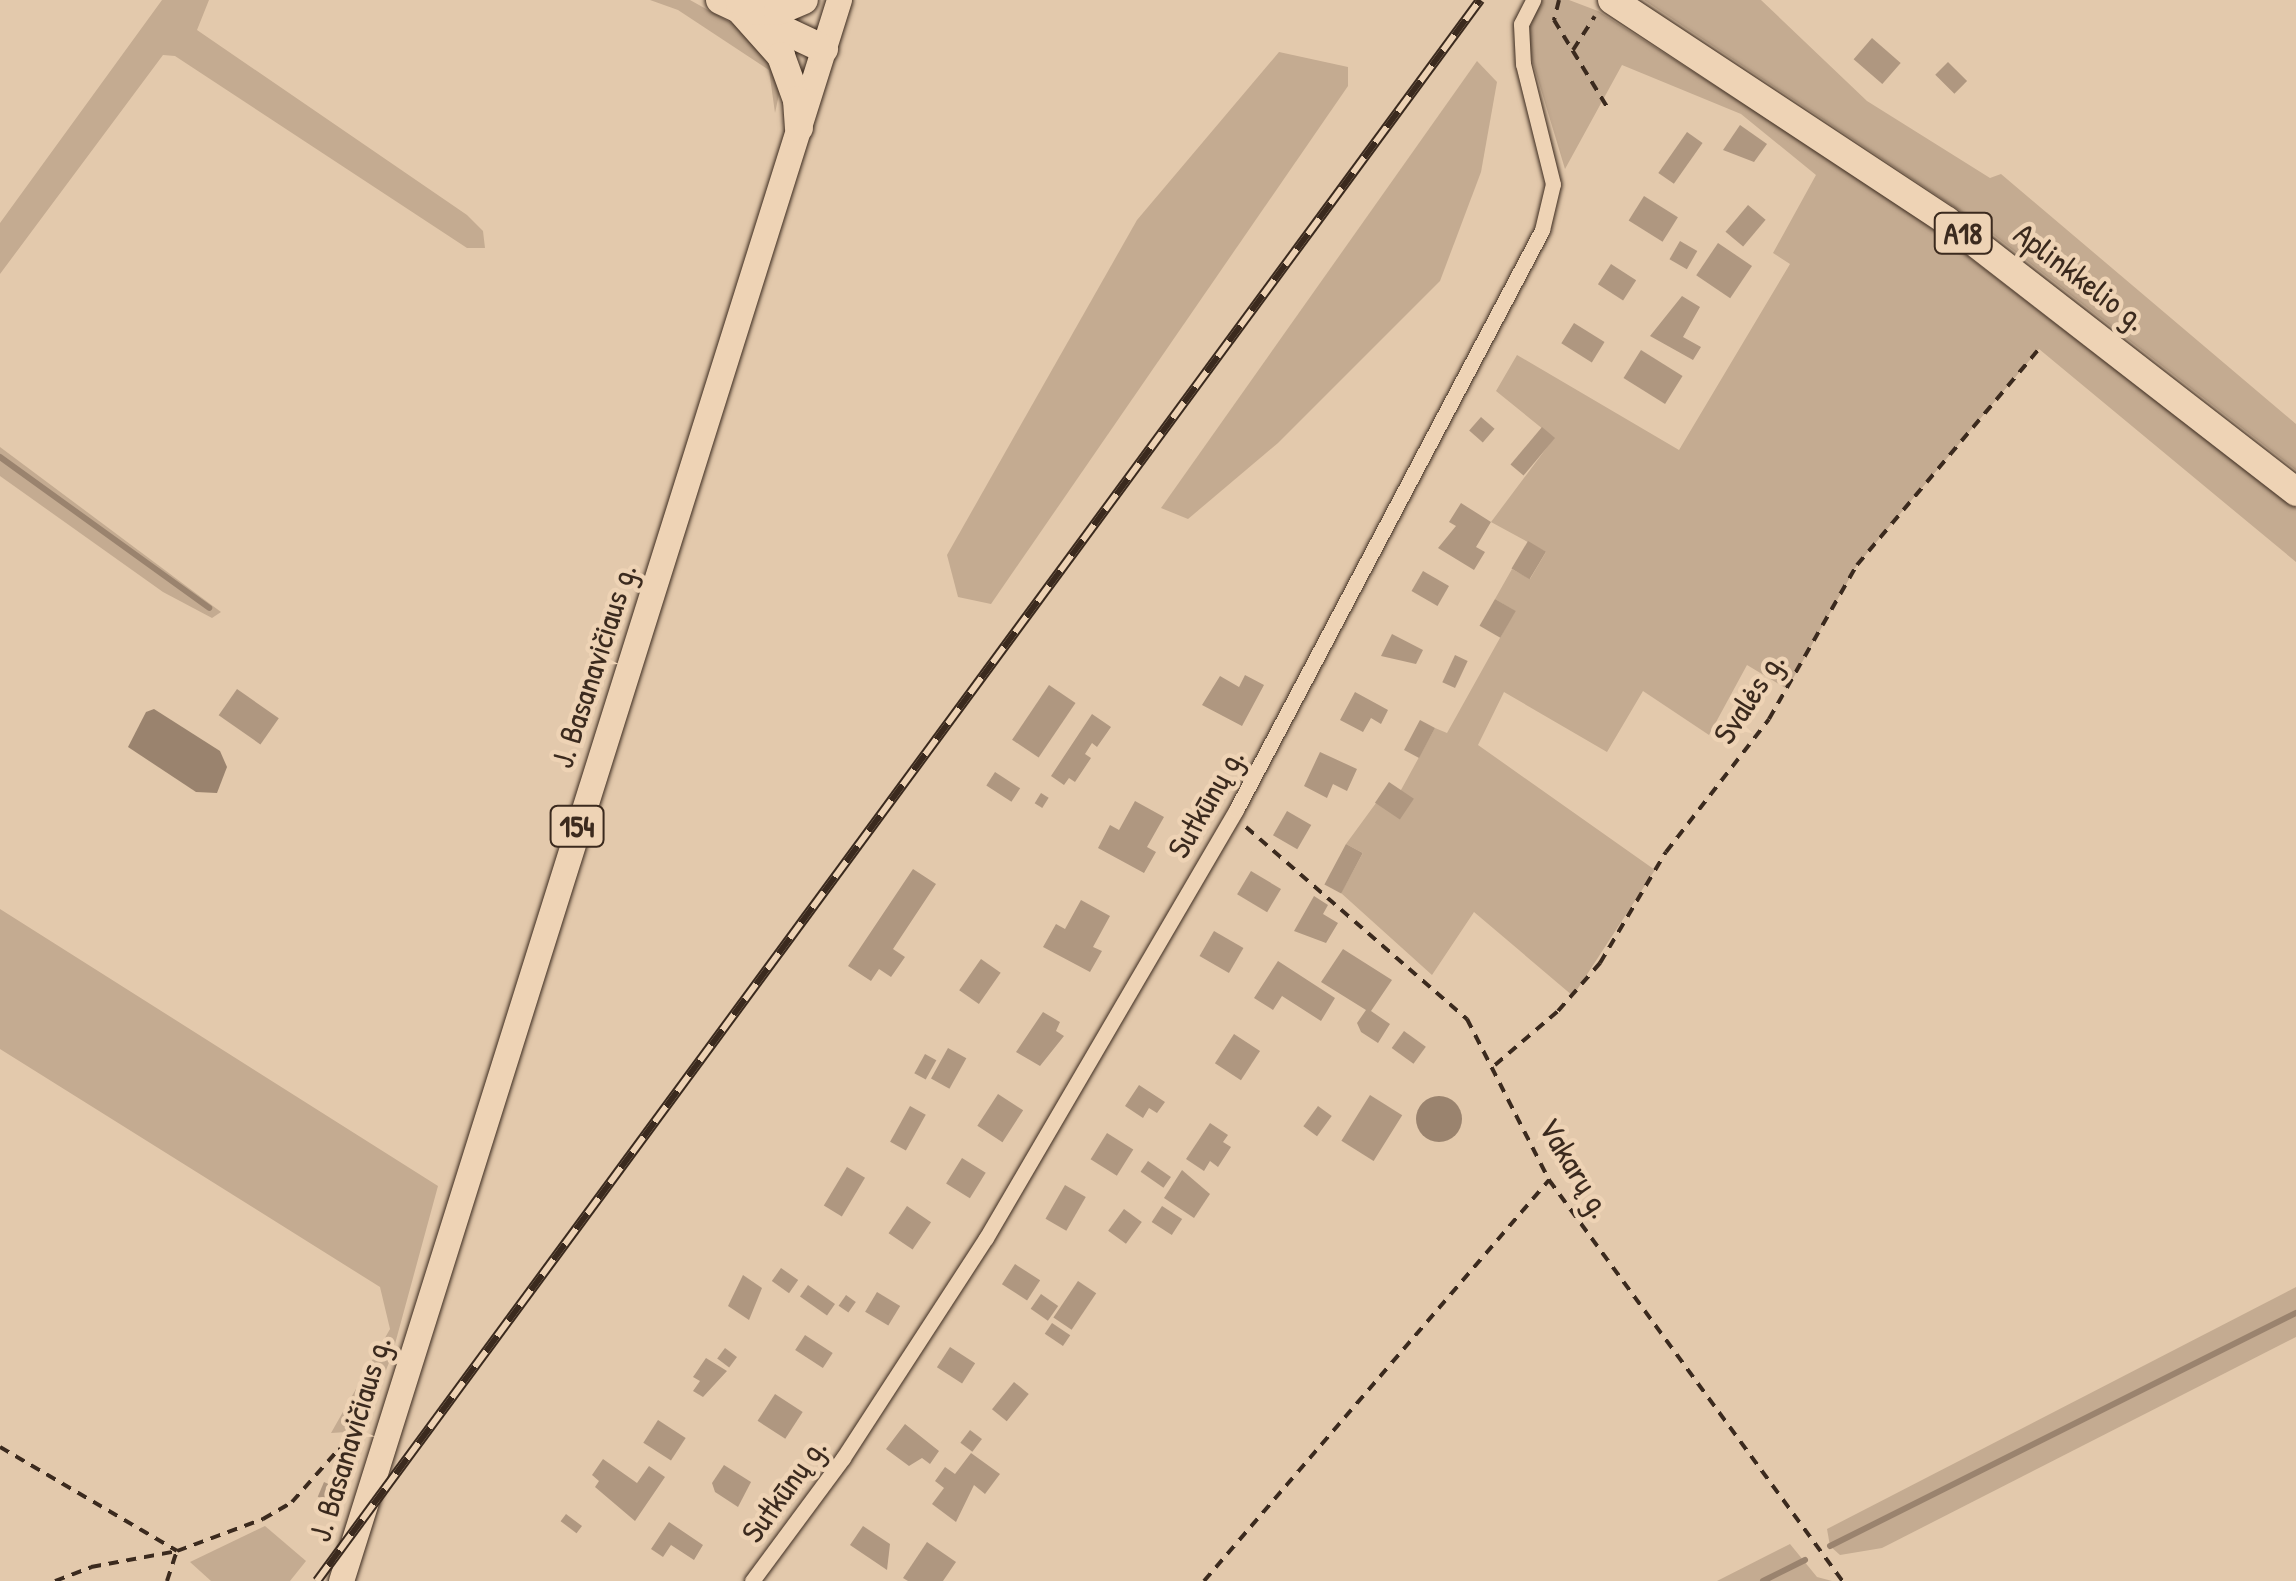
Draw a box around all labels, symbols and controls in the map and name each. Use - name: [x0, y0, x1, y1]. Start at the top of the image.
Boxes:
- road number: A18: [1933, 208, 1993, 258]
- street label: Aplinkkelio g.: [2006, 215, 2154, 339]
- street label: J. Basanavičiaus g.: [543, 559, 645, 773]
- street label: Svalės g.: [1705, 645, 1793, 751]
- street label: Sutkūnų g.: [1159, 741, 1253, 865]
- road number: 154: [550, 801, 604, 851]
- street label: Vakarų g.: [1530, 1111, 1620, 1225]
- street label: J. Basanavičiaus g.: [301, 1332, 399, 1546]
- street label: Sutkūnų g.: [733, 1430, 835, 1550]

